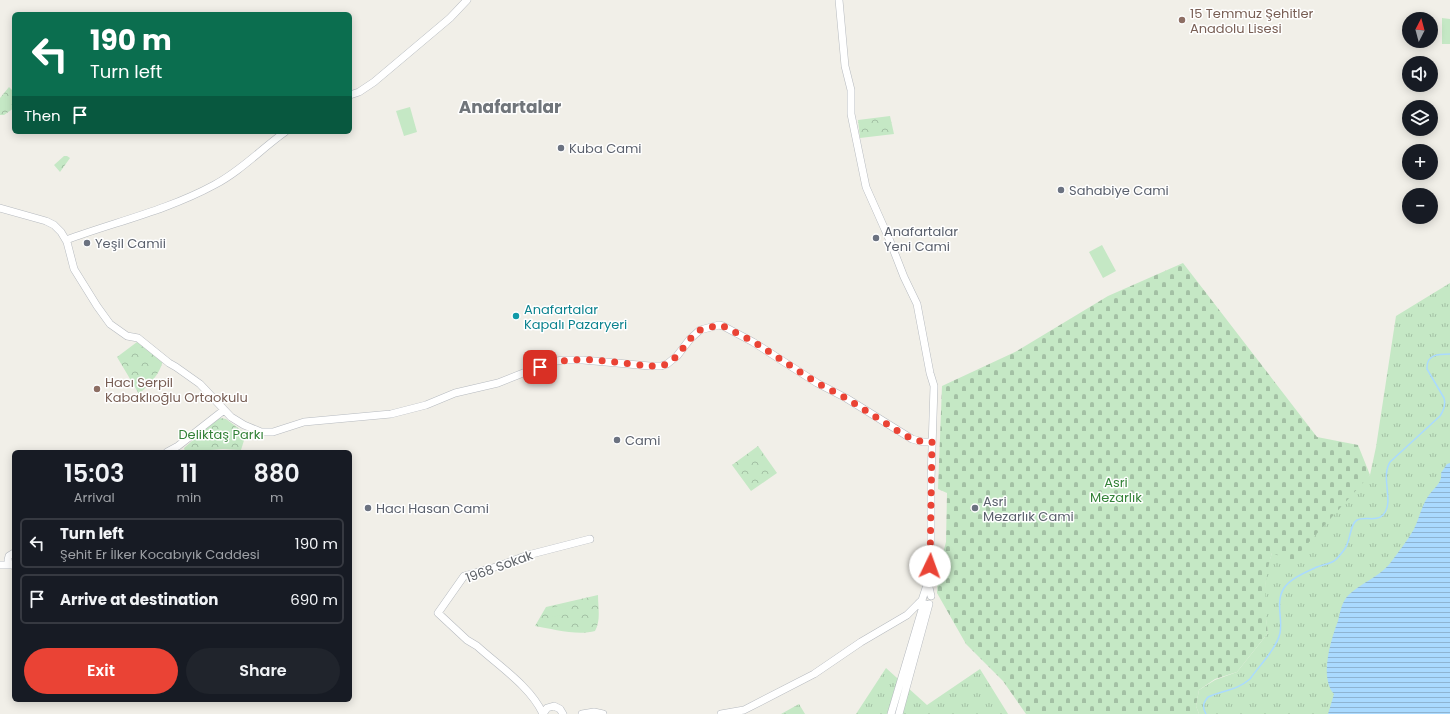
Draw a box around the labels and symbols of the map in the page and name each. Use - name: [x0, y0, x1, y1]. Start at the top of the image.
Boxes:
- place label: 15 Temmuz Şehitler Anadolu Lisesi: [1190, 4, 1314, 38]
- north arrow: [1402, 12, 1438, 48]
- marker: 15 Temmuz Şehitler Anadolu Lisesi: [1177, 15, 1187, 25]
- district label: Anafartalar: [459, 95, 561, 119]
- place label: Kuba Cami: [569, 139, 642, 158]
- marker: Kuba Cami: [556, 143, 566, 153]
- place label: Sahabiye Cami: [1069, 181, 1169, 200]
- marker: Sahabiye Cami: [1056, 185, 1066, 195]
- place label: Anafartalar Yeni Cami: [884, 222, 958, 256]
- marker: Anafartalar Yeni Cami: [871, 233, 881, 243]
- place label: Yeşil Camii: [95, 234, 166, 253]
- marker: Yeşil Camii: [82, 238, 92, 248]
- place label: Anafartalar Kapalı Pazaryeri: [524, 300, 627, 334]
- marker: Anafartalar Kapalı Pazaryeri: [511, 311, 521, 321]
- pin: [523, 350, 557, 384]
- place label: Hacı Serpil Kabaklıoğlu Ortaokulu: [105, 373, 248, 407]
- marker: Hacı Serpil Kabaklıoğlu Ortaokulu: [92, 384, 102, 394]
- park label: Deliktaş Parkı: [178, 425, 264, 444]
- place label: Cami: [625, 431, 660, 450]
- marker: Cami: [612, 435, 622, 445]
- park label: Asri Mezarlık: [1090, 473, 1142, 507]
- place label: Asri Mezarlık Cami: [983, 492, 1074, 526]
- place label: Hacı Hasan Cami: [376, 499, 489, 518]
- marker: Hacı Hasan Cami: [363, 503, 373, 513]
- marker: Asri Mezarlık Cami: [970, 503, 980, 513]
- street label: 1968 Sokak: [463, 545, 536, 587]
- position arrow: [909, 545, 951, 587]

